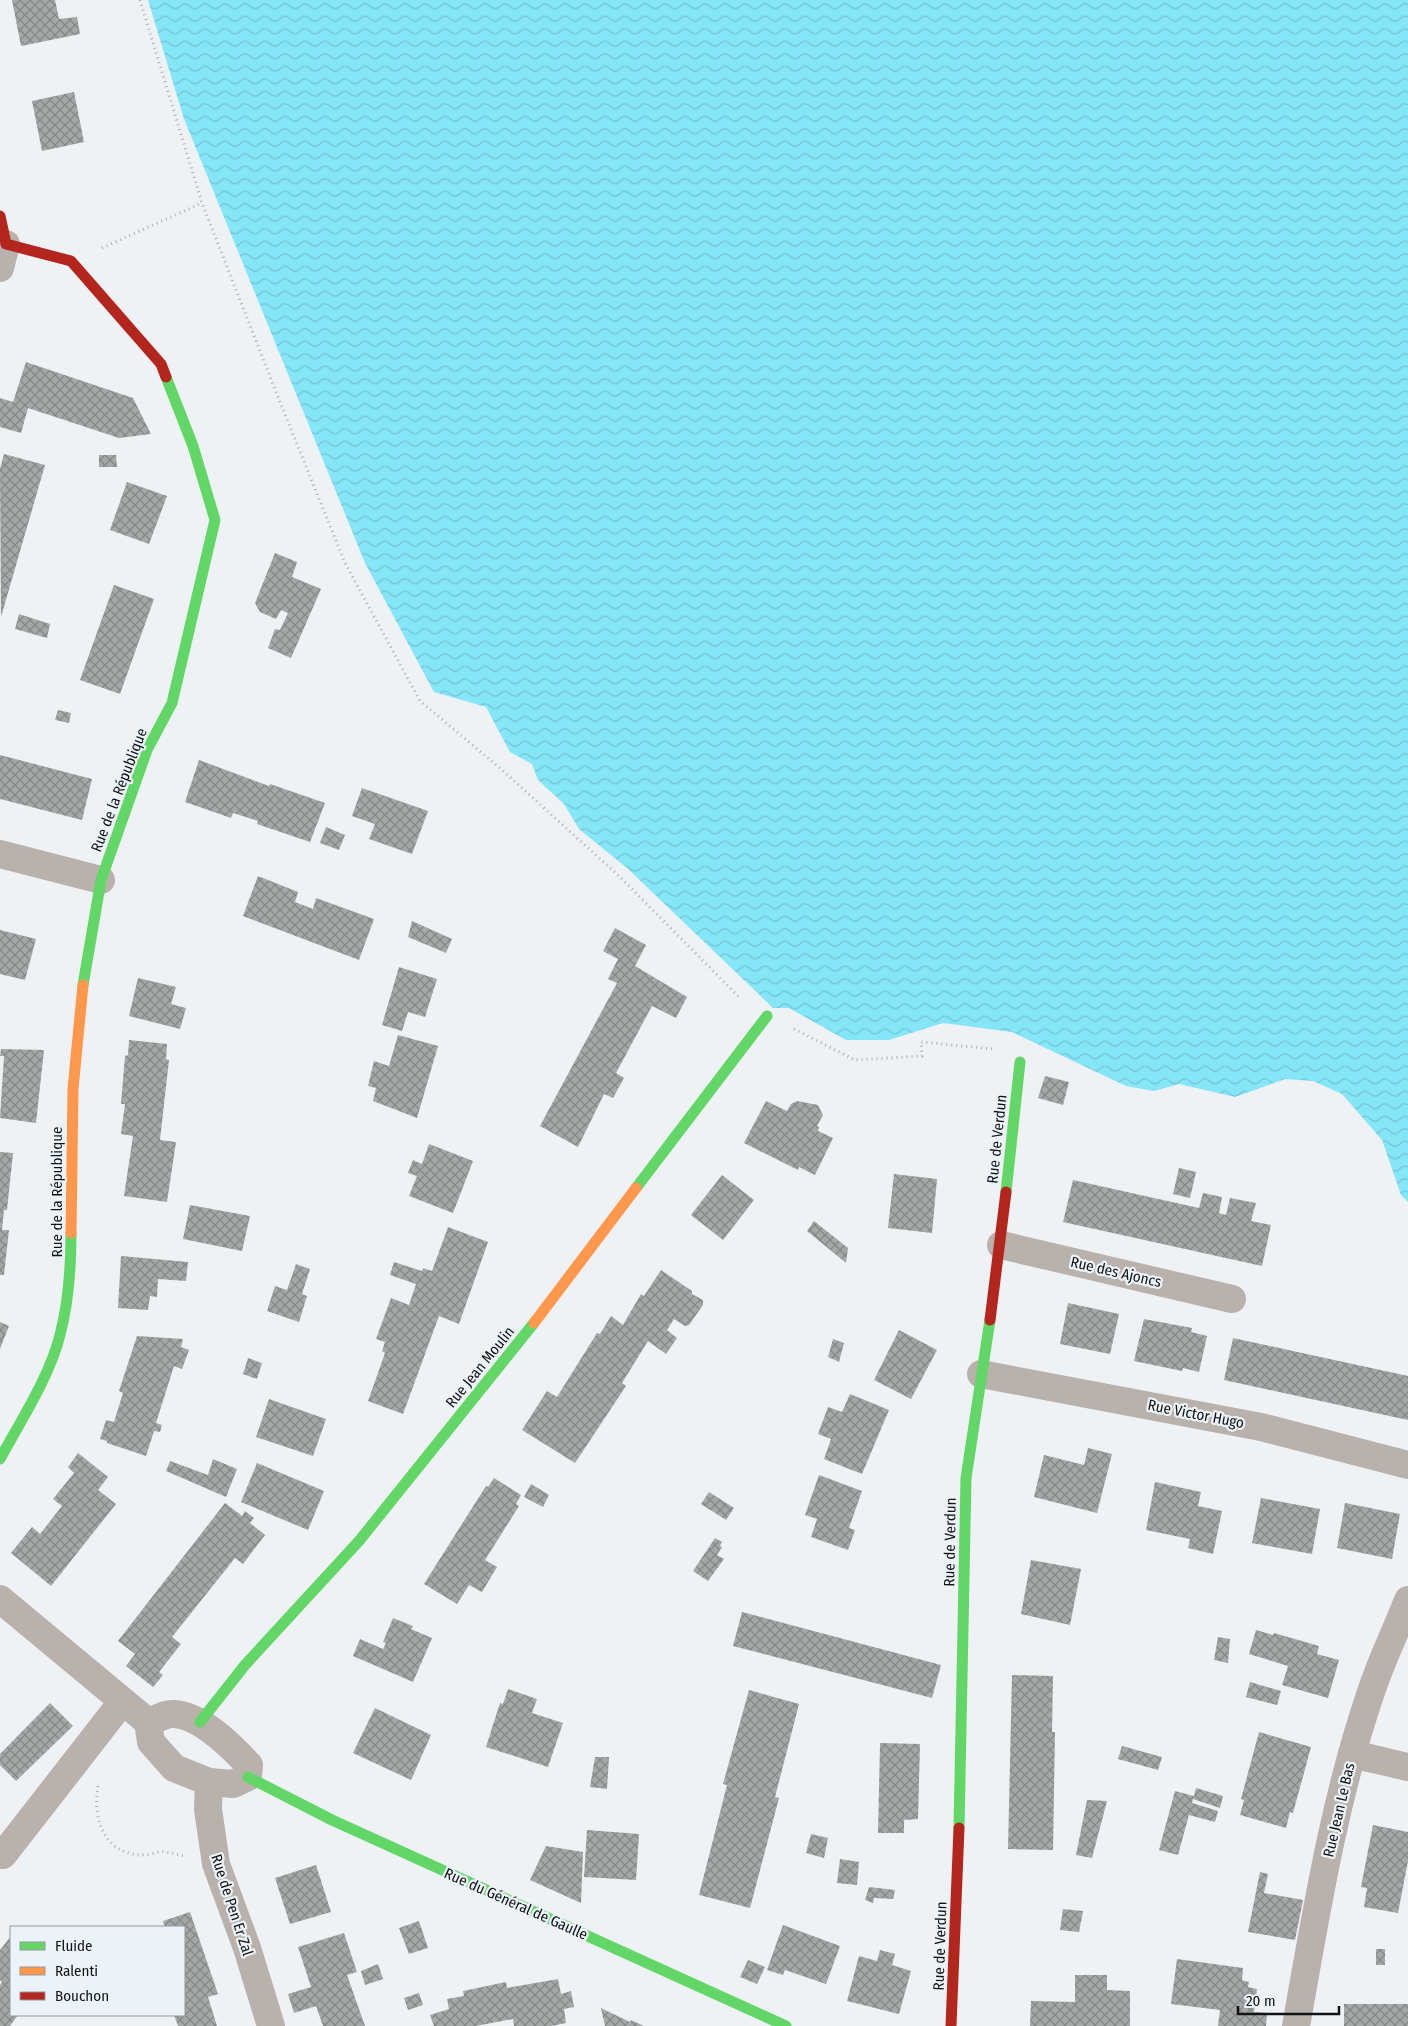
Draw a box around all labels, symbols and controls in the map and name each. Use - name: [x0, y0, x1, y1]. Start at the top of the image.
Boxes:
- street label: Rue de la République: [87, 726, 151, 854]
- street label: Rue de Verdun: [983, 1094, 1011, 1184]
- street label: Rue de la République: [48, 1127, 66, 1257]
- street label: Rue des Ajoncs: [1069, 1253, 1163, 1291]
- street label: Rue Jean Moulin: [442, 1323, 518, 1411]
- street label: Rue Victor Hugo: [1146, 1396, 1246, 1432]
- street label: Rue de Verdun: [940, 1497, 960, 1587]
- street label: Rue Jean Le Bas: [1319, 1761, 1359, 1859]
- street label: Rue de Pen Er Zal: [207, 1852, 257, 1958]
- street label: Rue du Général de Gaulle: [441, 1864, 591, 1944]
- street label: Rue de Verdun: [929, 1901, 951, 1991]
- legend: [10, 1926, 185, 2016]
- text: Fluide: [55, 1937, 92, 1955]
- text: Ralenti: [55, 1962, 98, 1980]
- scale bar: [1238, 1984, 1339, 2016]
- text: Bouchon: [55, 1987, 109, 2005]
- text: 20 m: [1246, 1992, 1276, 2010]

